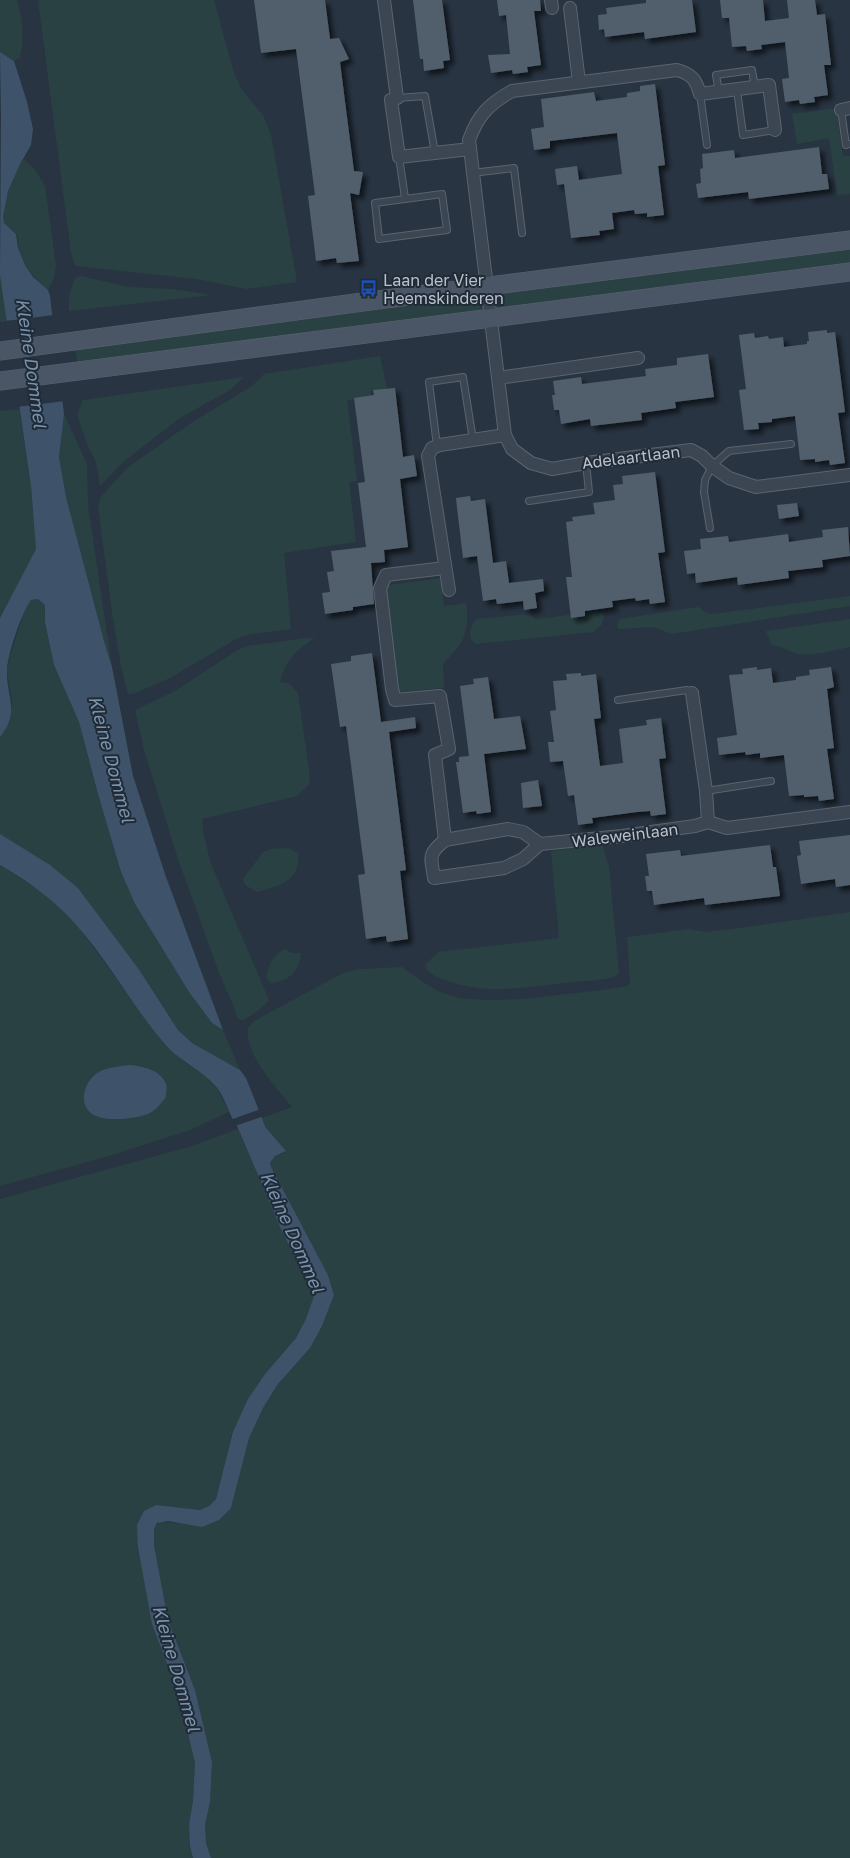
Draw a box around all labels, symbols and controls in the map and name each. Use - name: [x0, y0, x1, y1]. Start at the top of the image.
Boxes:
- place label: Laan der Vier Heemskinderen: [383, 270, 504, 308]
- bus stop icon: Laan der Vier Heemskinderen: [359, 279, 379, 299]
- water label: Kleine Dommel: [12, 297, 52, 430]
- street label: Adelaartlaan: [581, 441, 681, 473]
- water label: Kleine Dommel: [84, 693, 140, 826]
- street label: Waleweinlaan: [571, 819, 679, 851]
- water label: Kleine Dommel: [256, 1168, 330, 1297]
- water label: Kleine Dommel: [148, 1602, 206, 1735]

